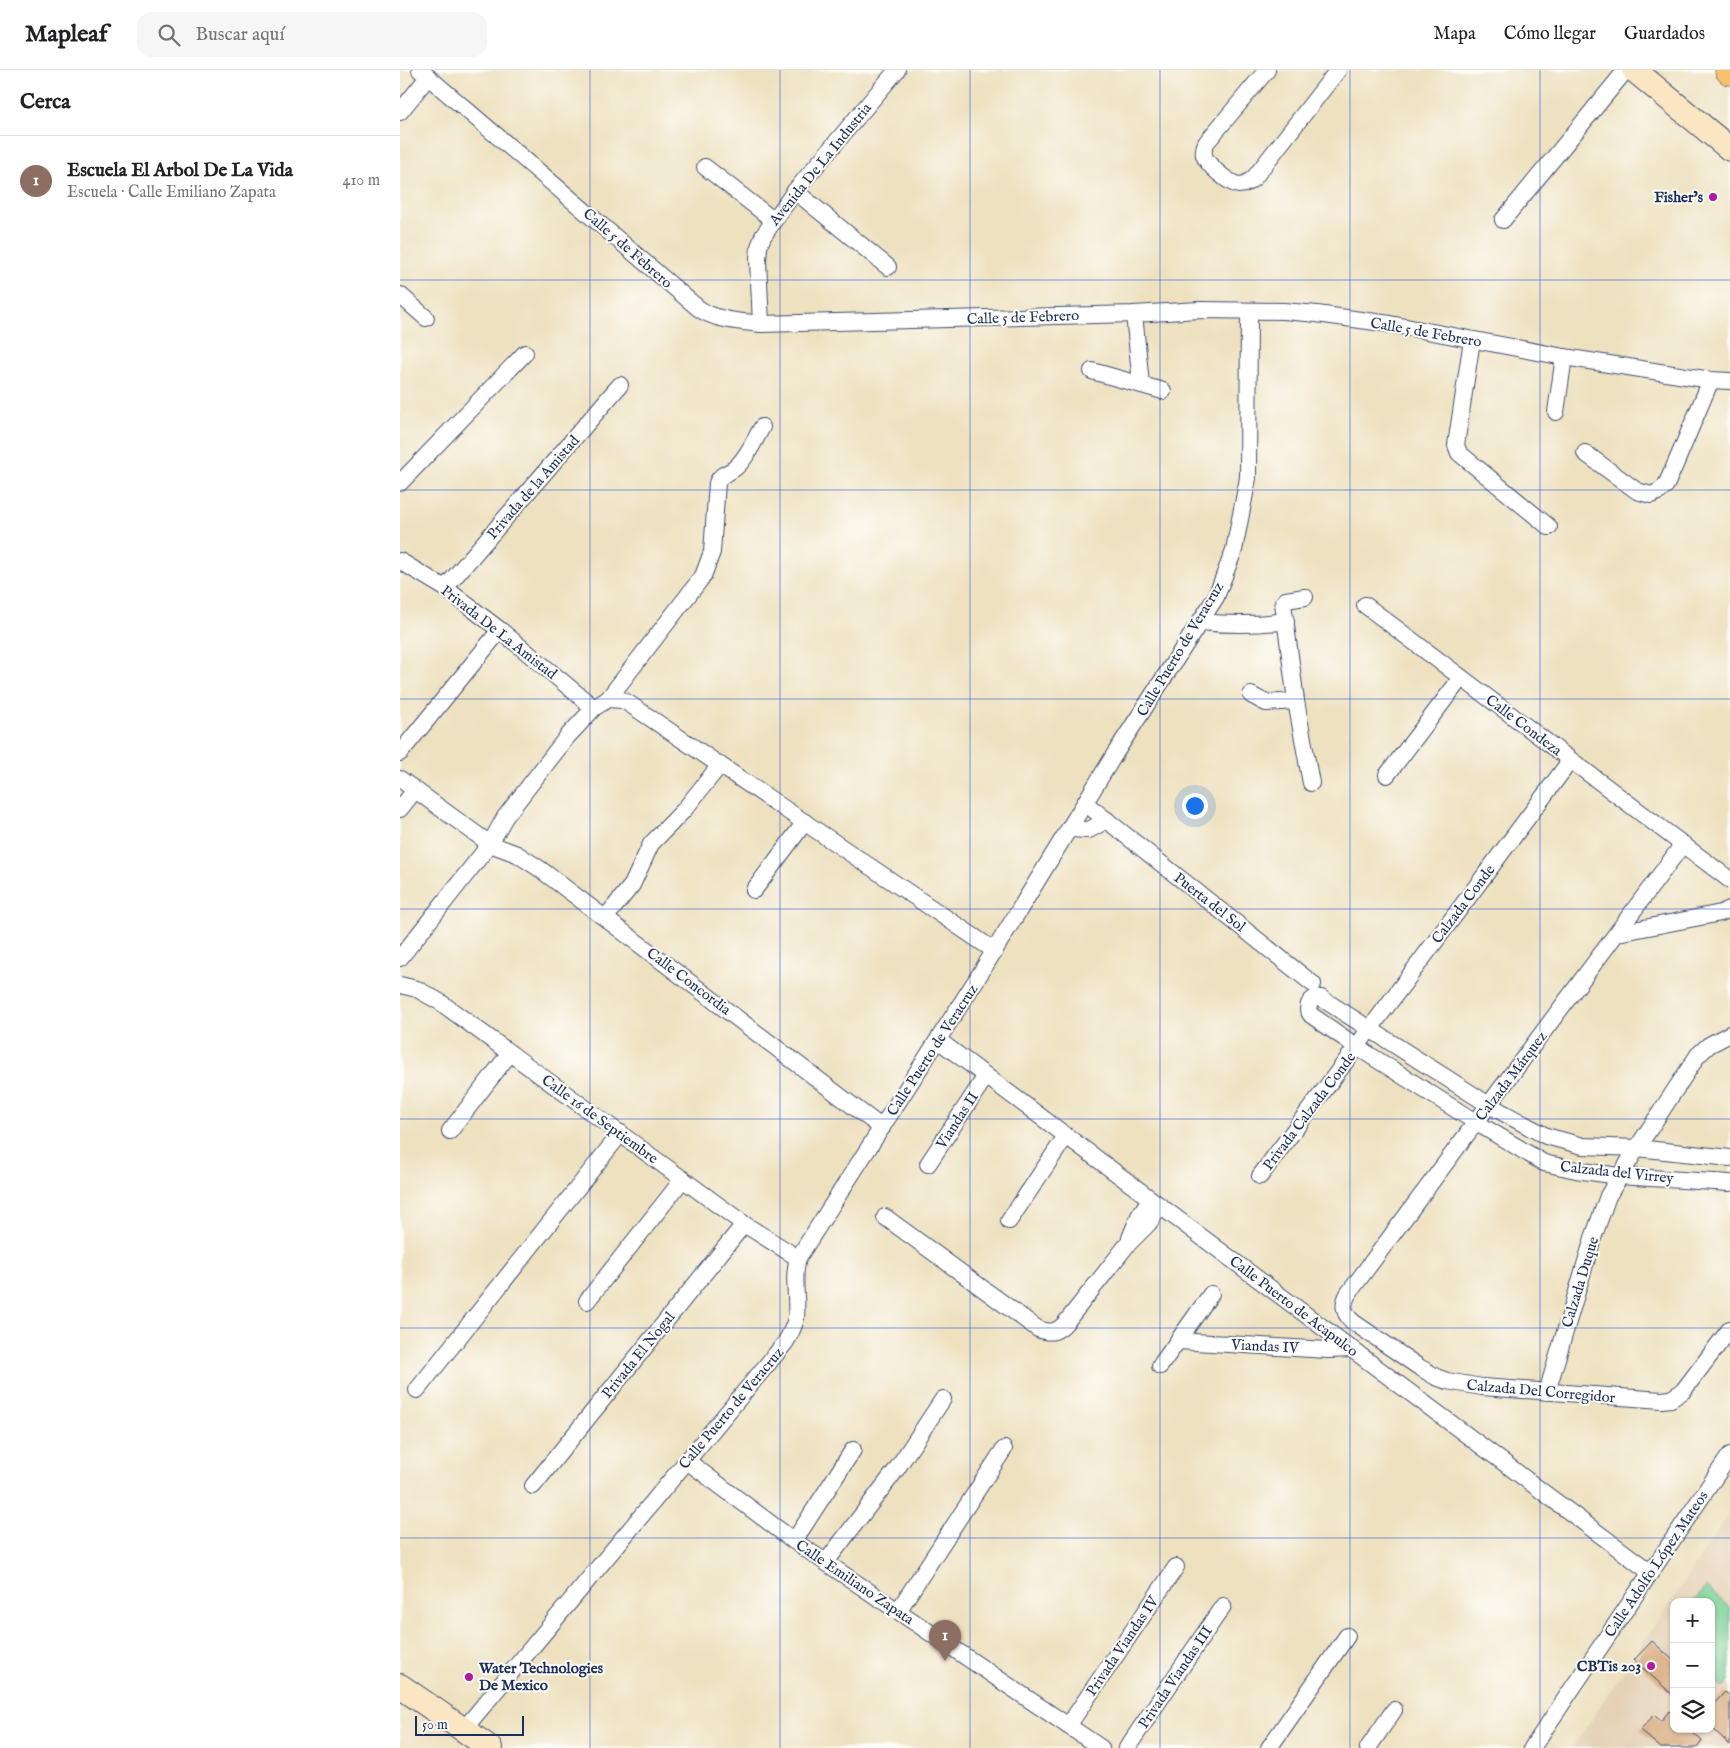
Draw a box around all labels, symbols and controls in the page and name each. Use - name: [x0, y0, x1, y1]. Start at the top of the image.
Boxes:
- search box: [137, 12, 487, 57]
- text: Mapleaf: [25, 19, 107, 50]
- icon: search: [155, 21, 183, 49]
- text: Buscar aquí: [195, 23, 285, 47]
- text: Mapa: [1433, 23, 1476, 46]
- text: Cómo llegar: [1504, 23, 1596, 46]
- text: Guardados: [1624, 23, 1705, 46]
- text: Cerca: [20, 89, 70, 116]
- street label: Avenida De La Industria: [764, 99, 876, 230]
- text: Escuela El Arbol De La Vida: [67, 159, 293, 183]
- text: 1: [33, 171, 39, 191]
- text: 410 m: [343, 171, 380, 191]
- text: Escuela · Calle Emiliano Zapata: [67, 183, 276, 203]
- place label: Fisher’s: [1654, 188, 1704, 207]
- marker: Fisher’s: [1707, 191, 1719, 203]
- street label: Calle 5 de Febrero: [579, 204, 676, 292]
- street label: Calle 5 de Febrero: [966, 306, 1080, 329]
- street label: Calle 5 de Febrero: [1369, 313, 1483, 352]
- street label: Privada de la Amistad: [483, 431, 584, 543]
- street label: Calle Puerto de Veracruz: [1133, 579, 1228, 720]
- street label: Privada De La Amistad: [437, 581, 561, 684]
- street label: Calle Condeza: [1482, 691, 1566, 761]
- your location: [1182, 793, 1208, 819]
- street label: Calzada Conde: [1427, 861, 1499, 948]
- street label: Puerta del Sol: [1170, 868, 1250, 937]
- street label: Calle Concordia: [643, 943, 735, 1020]
- street label: Calle Puerto de Veracruz: [883, 981, 982, 1120]
- street label: Calzada Márquez: [1471, 1028, 1551, 1125]
- street label: Privada Calzada Conde: [1259, 1048, 1360, 1174]
- street label: Calle 16 de Septiembre: [538, 1071, 662, 1168]
- street label: Viandas II: [931, 1088, 983, 1153]
- street label: Calzada del Virrey: [1559, 1157, 1675, 1188]
- street label: Calzada Duque: [1558, 1234, 1603, 1330]
- street label: Calle Puerto de Acapulco: [1226, 1252, 1362, 1361]
- street label: Privada El Nogal: [598, 1307, 680, 1403]
- street label: Viandas IV: [1230, 1335, 1300, 1358]
- street label: Calle Puerto de Veracruz: [675, 1343, 788, 1473]
- street label: Calzada Del Corregidor: [1466, 1376, 1617, 1408]
- street label: Calle Adolfo López Mateos: [1600, 1487, 1713, 1641]
- street label: Calle Emiliano Zapata: [792, 1536, 918, 1629]
- street label: Privada Viandas IV: [1082, 1592, 1164, 1700]
- map controls: [1670, 1598, 1715, 1733]
- button: +: [1670, 1598, 1715, 1643]
- pin: 1: [929, 1620, 961, 1661]
- street label: Privada Viandas III: [1134, 1622, 1217, 1732]
- button: −: [1670, 1643, 1715, 1688]
- place label: CBTis 203: [1577, 1657, 1641, 1676]
- place label: Water Technologies De Mexico: [478, 1659, 604, 1695]
- marker: CBTis 203: [1645, 1660, 1657, 1672]
- marker: Water Technologies De Mexico: [463, 1671, 475, 1683]
- button: layers: [1670, 1688, 1715, 1733]
- scale bar: [415, 1713, 524, 1736]
- text: 50 m: [422, 1716, 448, 1734]

